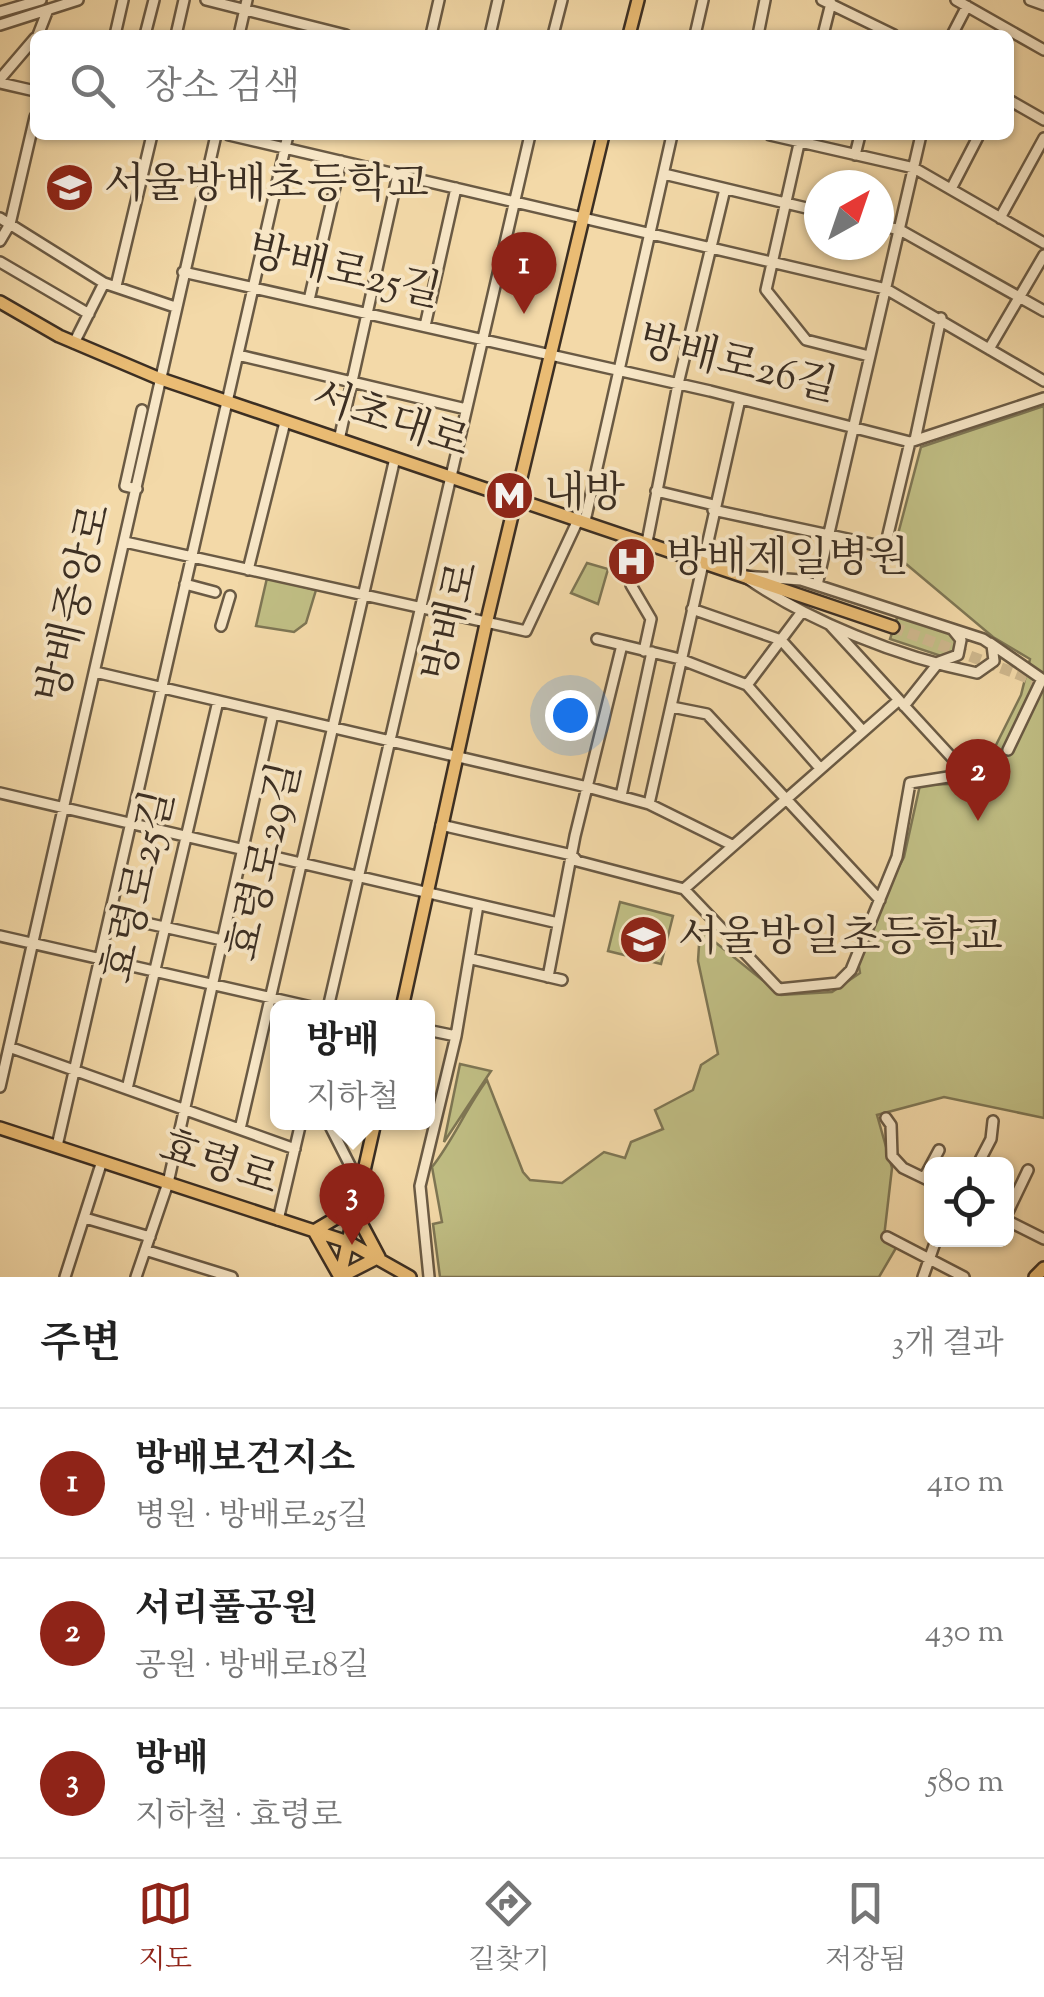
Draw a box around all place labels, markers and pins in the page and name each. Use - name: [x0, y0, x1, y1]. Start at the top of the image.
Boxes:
- place label: 서울방배초등학교: [104, 157, 429, 217]
- school or university icon: 서울방배초등학교: [43, 161, 95, 213]
- pin: 1: [492, 232, 556, 314]
- place label: 내방: [544, 466, 626, 526]
- metro station icon: 내방: [483, 470, 535, 522]
- place label: 방배제일병원: [666, 531, 909, 591]
- hospital icon: 방배제일병원: [605, 535, 657, 587]
- pin: 2: [946, 738, 1010, 821]
- place label: 서울방일초등학교: [678, 910, 1003, 970]
- school or university icon: 서울방일초등학교: [617, 914, 669, 966]
- pin: 3: [320, 1162, 384, 1245]

